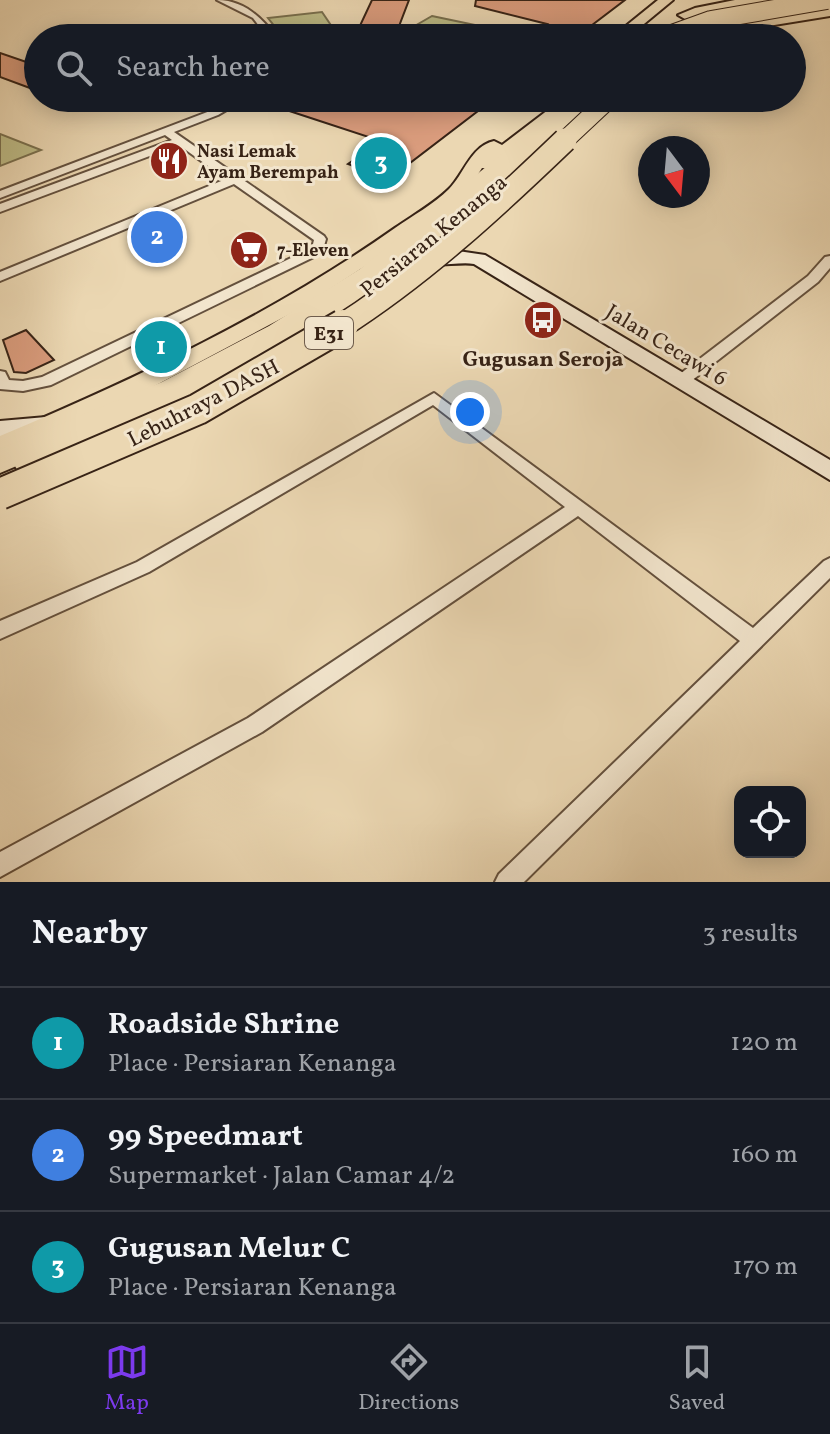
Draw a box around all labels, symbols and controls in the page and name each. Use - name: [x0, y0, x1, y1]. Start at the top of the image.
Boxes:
- search box: [24, 24, 806, 112]
- icon: search: [52, 46, 96, 90]
- text: Search here: [116, 47, 270, 89]
- pin: 3: [355, 133, 407, 193]
- north arrow: [638, 136, 710, 208]
- restaurant icon: Nasi Lemak Ayam Berempah: [148, 140, 190, 182]
- place label: Nasi Lemak Ayam Berempah: [197, 140, 339, 186]
- street label: Persiaran Kenanga: [355, 168, 515, 306]
- pin: 2: [131, 207, 183, 267]
- supermarket icon: 7-Eleven: [228, 229, 270, 271]
- place label: 7-Eleven: [277, 239, 349, 264]
- street label: Jalan Cecawi 6: [599, 297, 733, 395]
- bus stop icon: Gugusan Seroja: [522, 299, 564, 341]
- pin: 1: [135, 317, 187, 377]
- road number: E31: [305, 317, 353, 349]
- place label: Gugusan Seroja: [462, 345, 624, 376]
- street label: Lebuhraya DASH: [123, 353, 286, 456]
- your location: [450, 392, 490, 432]
- map controls: [734, 786, 806, 858]
- button: locate: [734, 786, 806, 858]
- text: Nearby: [32, 911, 148, 958]
- text: 3 results: [702, 916, 798, 952]
- text: Roadside Shrine: [108, 1004, 339, 1046]
- text: 1: [53, 1025, 63, 1061]
- text: 120 m: [730, 1025, 798, 1061]
- text: Place · Persiaran Kenanga: [108, 1046, 397, 1082]
- text: 99 Speedmart: [108, 1116, 303, 1158]
- text: 2: [51, 1137, 65, 1173]
- text: 160 m: [731, 1137, 798, 1173]
- text: Supermarket · Jalan Camar 4/2: [108, 1158, 455, 1194]
- text: Gugusan Melur C: [108, 1228, 350, 1270]
- text: 3: [51, 1249, 65, 1285]
- text: 170 m: [733, 1249, 798, 1285]
- text: Place · Persiaran Kenanga: [108, 1270, 397, 1306]
- tab: Map: [105, 1340, 149, 1419]
- tab: Directions: [358, 1340, 459, 1419]
- tab: Saved: [669, 1340, 725, 1419]

